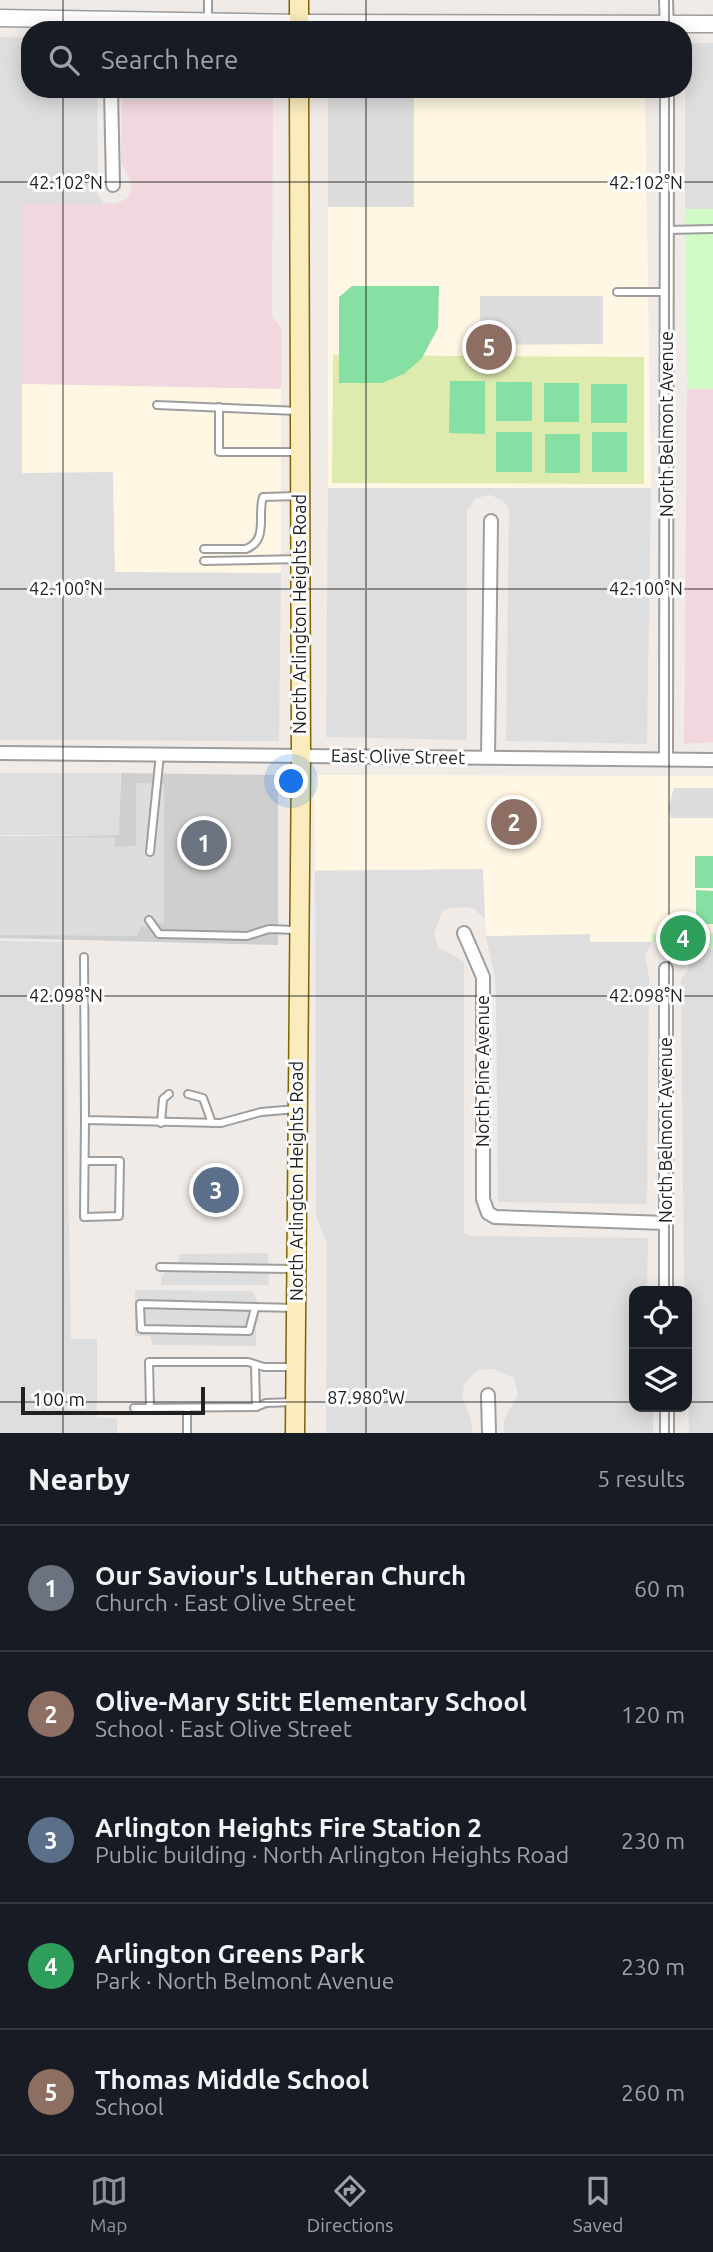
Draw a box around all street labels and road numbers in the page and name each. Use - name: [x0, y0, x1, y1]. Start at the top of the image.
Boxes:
- street label: North Belmont Avenue: [656, 331, 676, 517]
- street label: North Arlington Heights Road: [289, 494, 309, 734]
- street label: East Olive Street: [331, 745, 465, 767]
- street label: North Pine Avenue: [472, 995, 492, 1147]
- street label: North Belmont Avenue: [655, 1037, 675, 1223]
- street label: North Arlington Heights Road: [286, 1061, 306, 1301]

